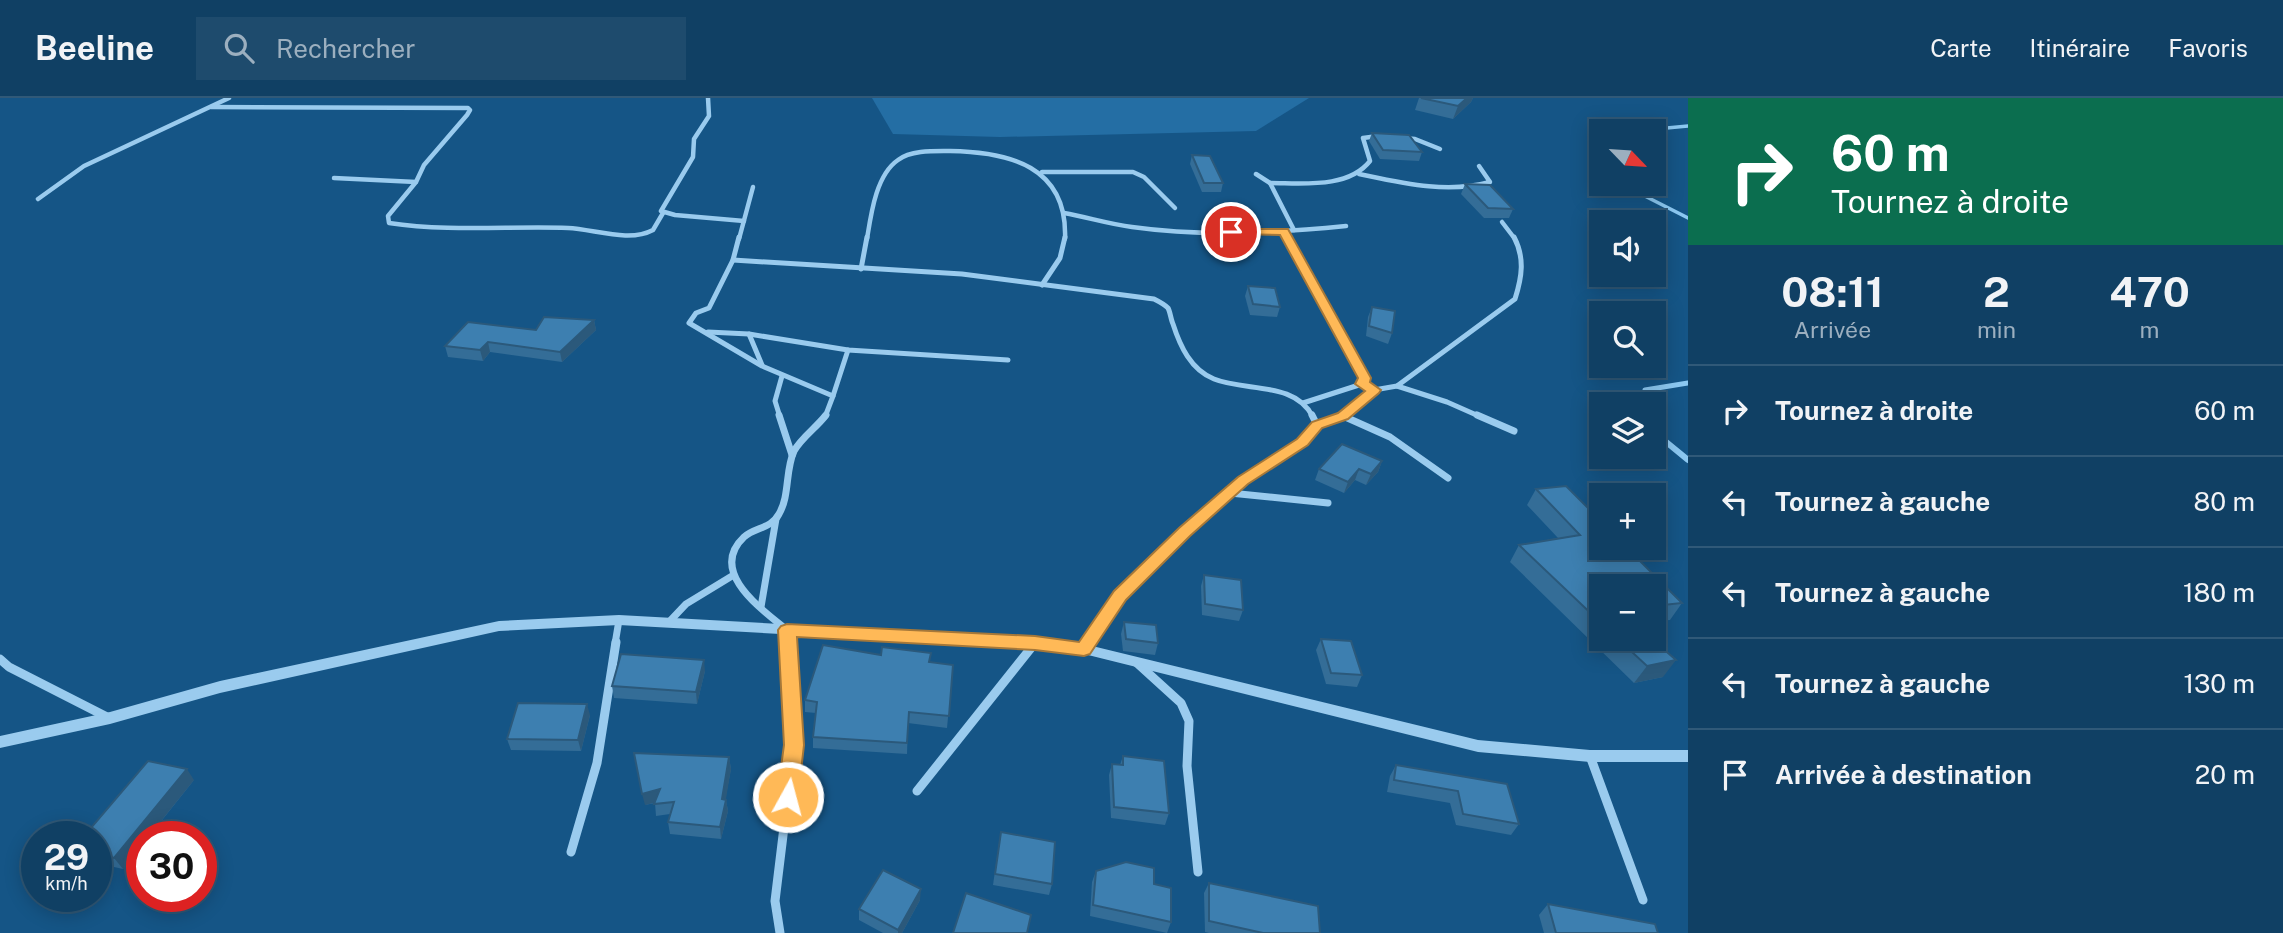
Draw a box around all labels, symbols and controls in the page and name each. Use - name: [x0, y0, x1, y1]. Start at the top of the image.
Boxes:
- search box: [196, 17, 686, 80]
- text: Beeline: [35, 29, 154, 67]
- icon: search: [220, 29, 258, 67]
- text: Rechercher: [276, 33, 415, 64]
- text: Carte: [1930, 34, 1992, 62]
- text: Itinéraire: [2030, 34, 2130, 62]
- text: Favoris: [2168, 34, 2248, 62]
- north arrow: [1589, 119, 1666, 196]
- map controls: [1589, 119, 1666, 651]
- text: 60 m: [1831, 124, 1950, 182]
- icon: right: [1716, 126, 1807, 217]
- text: Tournez à droite: [1831, 183, 2069, 220]
- pin: [1201, 202, 1261, 262]
- button: sound: [1589, 210, 1666, 287]
- icon: arrive: [1212, 213, 1250, 251]
- text: 08:11: [1781, 267, 1884, 316]
- text: 2: [1983, 267, 2010, 316]
- text: 470: [2109, 267, 2190, 316]
- button: search: [1589, 301, 1666, 378]
- text: Arrivée: [1794, 316, 1871, 343]
- text: min: [1977, 316, 2016, 343]
- text: m: [2140, 316, 2159, 343]
- button: layers: [1589, 392, 1666, 469]
- icon: right: [1716, 392, 1754, 430]
- text: Tournez à droite: [1775, 395, 1973, 426]
- text: 60 m: [2194, 395, 2255, 426]
- button: +: [1589, 483, 1666, 560]
- icon: left: [1716, 483, 1754, 521]
- text: Tournez à gauche: [1775, 486, 1990, 517]
- text: 80 m: [2194, 486, 2255, 517]
- button: −: [1589, 574, 1666, 651]
- icon: left: [1716, 574, 1754, 612]
- text: Tournez à gauche: [1775, 577, 1990, 608]
- text: 180 m: [2183, 577, 2255, 608]
- icon: left: [1716, 665, 1754, 703]
- text: Tournez à gauche: [1775, 668, 1990, 699]
- text: 130 m: [2183, 668, 2255, 699]
- icon: arrive: [1716, 756, 1754, 794]
- text: Arrivée à destination: [1775, 759, 2032, 790]
- text: 20 m: [2195, 759, 2255, 790]
- position arrow: [751, 760, 825, 834]
- speed limit sign: 30: [126, 821, 217, 912]
- text: 29: [44, 837, 89, 878]
- text: km/h: [45, 873, 88, 894]

